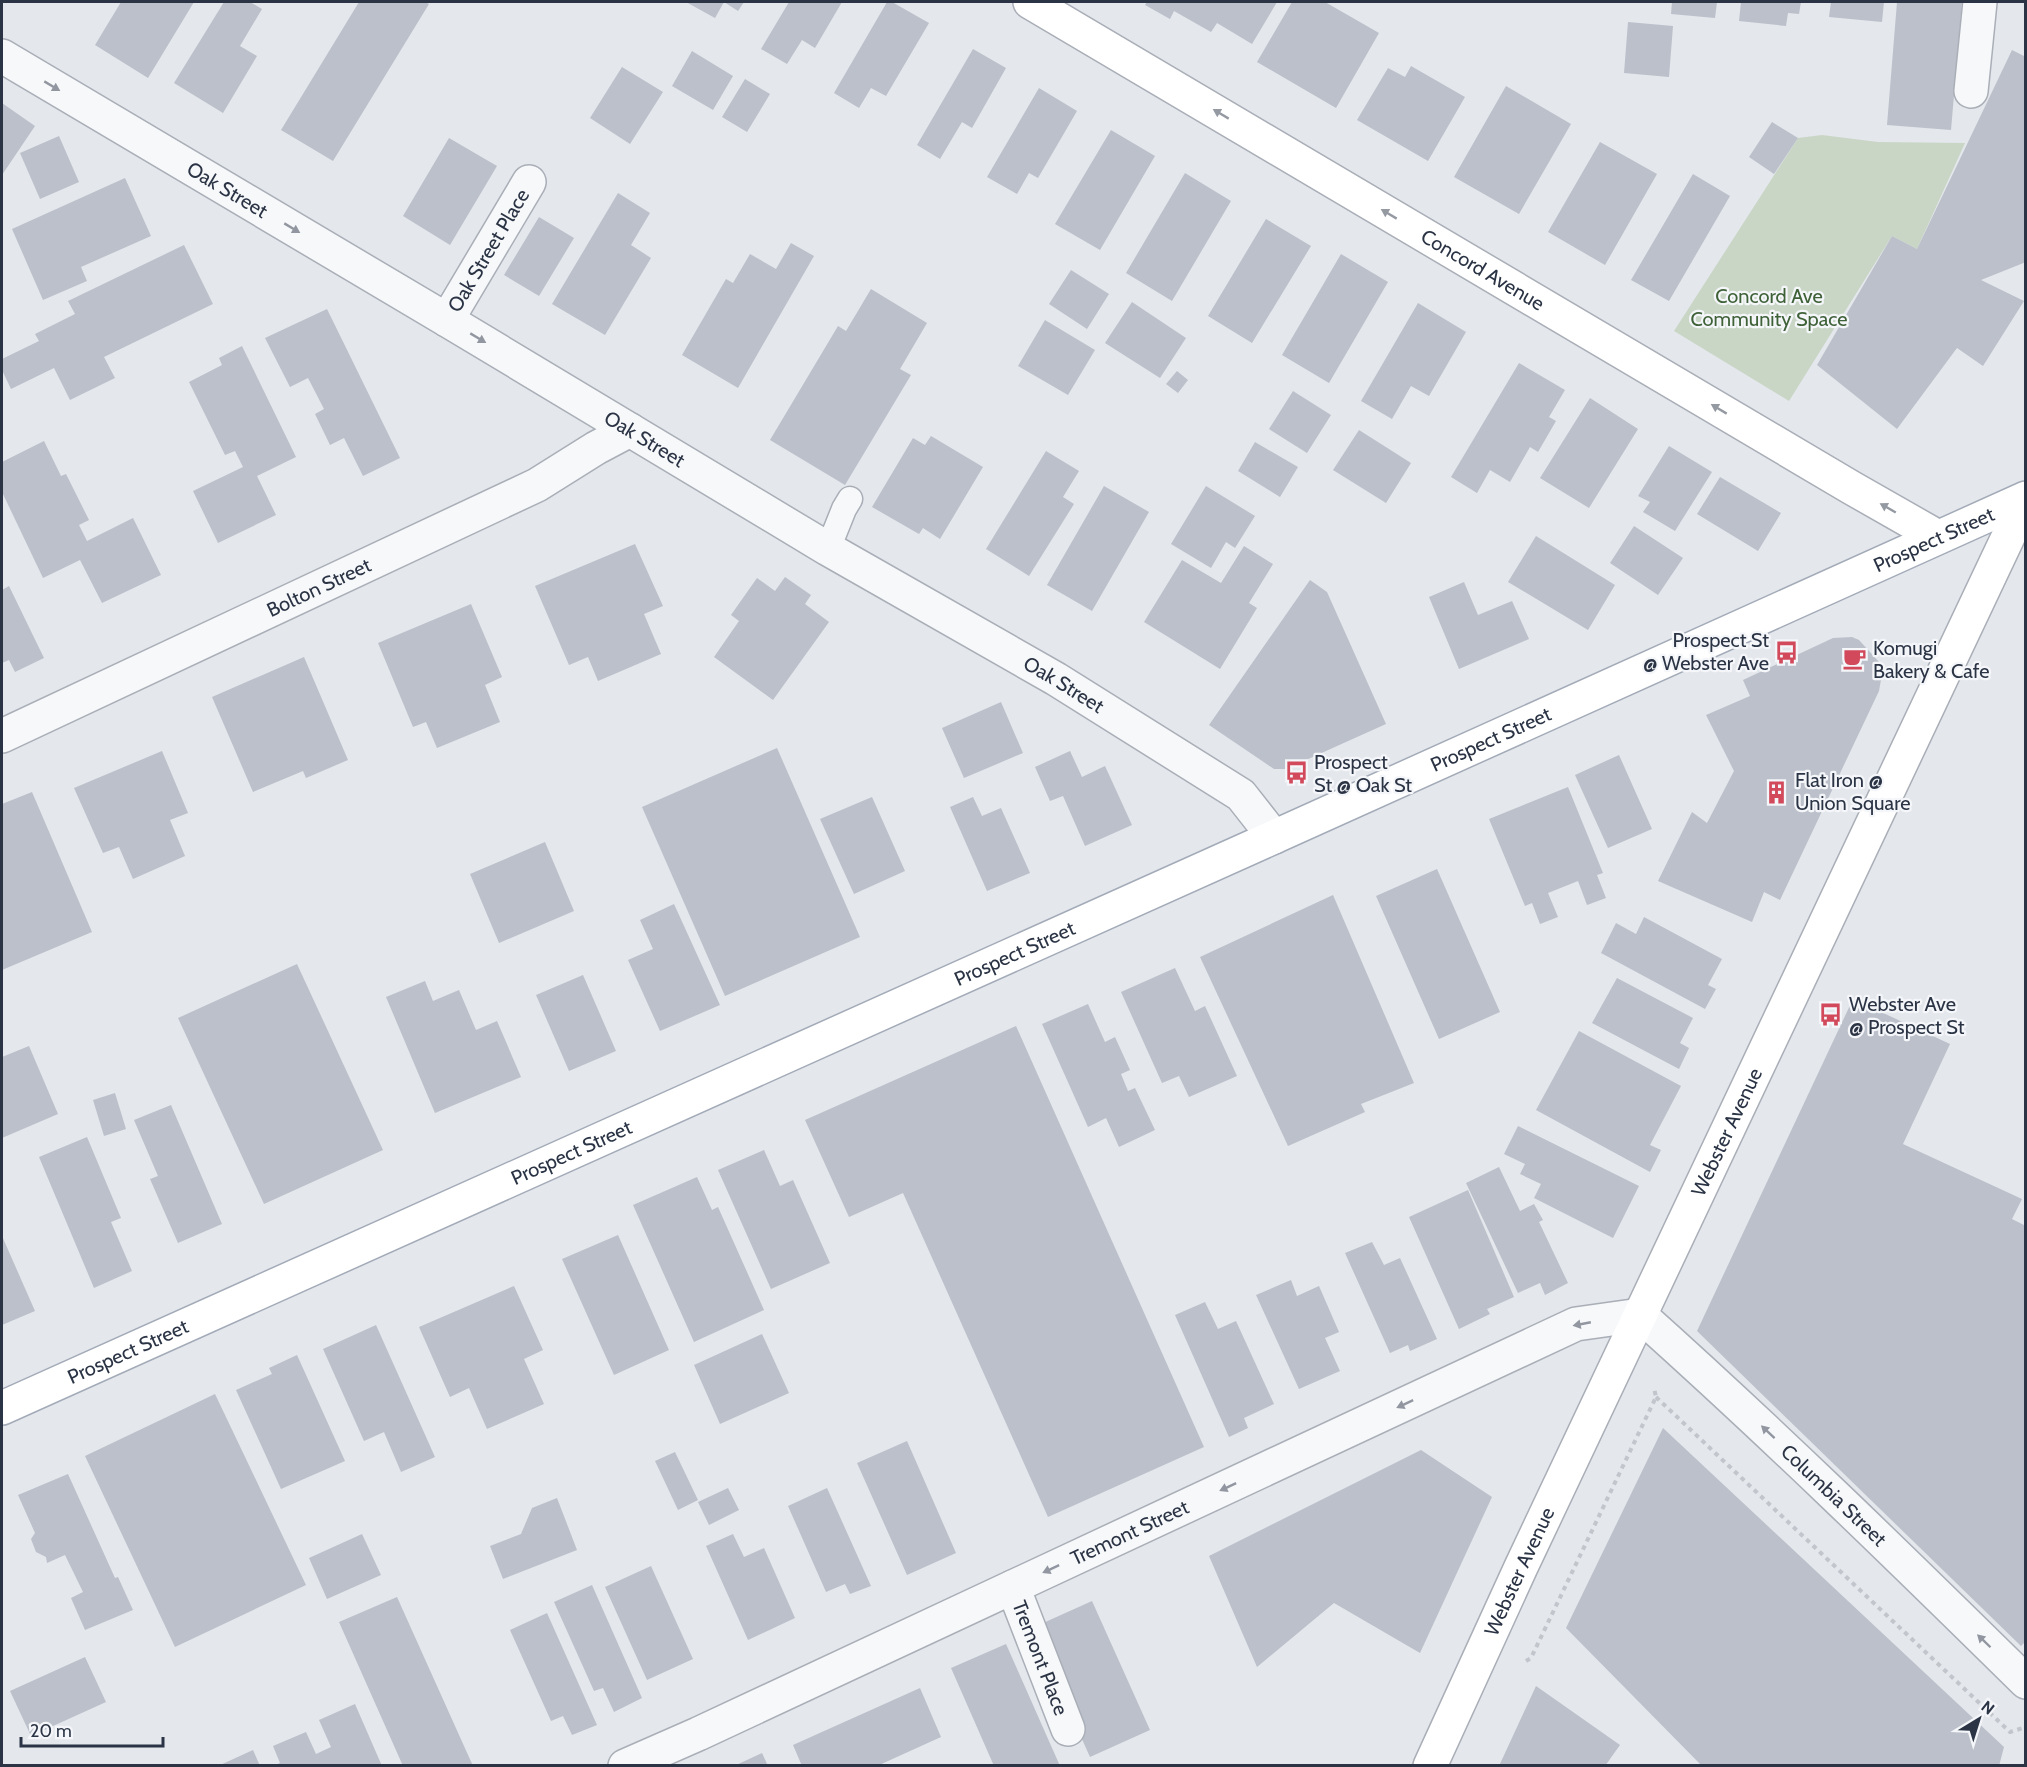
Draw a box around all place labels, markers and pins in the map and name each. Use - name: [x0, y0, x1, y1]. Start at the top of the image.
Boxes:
- place label: Prospect St @ Webster Ave: [1643, 628, 1769, 675]
- place label: Komugi Bakery & Cafe: [1873, 636, 1989, 683]
- bus stop icon: Prospect St @ Webster Ave: [1774, 639, 1800, 665]
- cafe icon: Komugi Bakery & Cafe: [1842, 646, 1868, 672]
- place label: Prospect St @ Oak St: [1314, 750, 1412, 797]
- bus stop icon: Prospect St @ Oak St: [1283, 760, 1309, 786]
- place label: Flat Iron @ Union Square: [1795, 768, 1910, 815]
- building icon: Flat Iron @ Union Square: [1764, 779, 1790, 805]
- place label: Webster Ave @ Prospect St: [1849, 992, 1965, 1039]
- bus stop icon: Webster Ave @ Prospect St: [1818, 1002, 1844, 1028]

